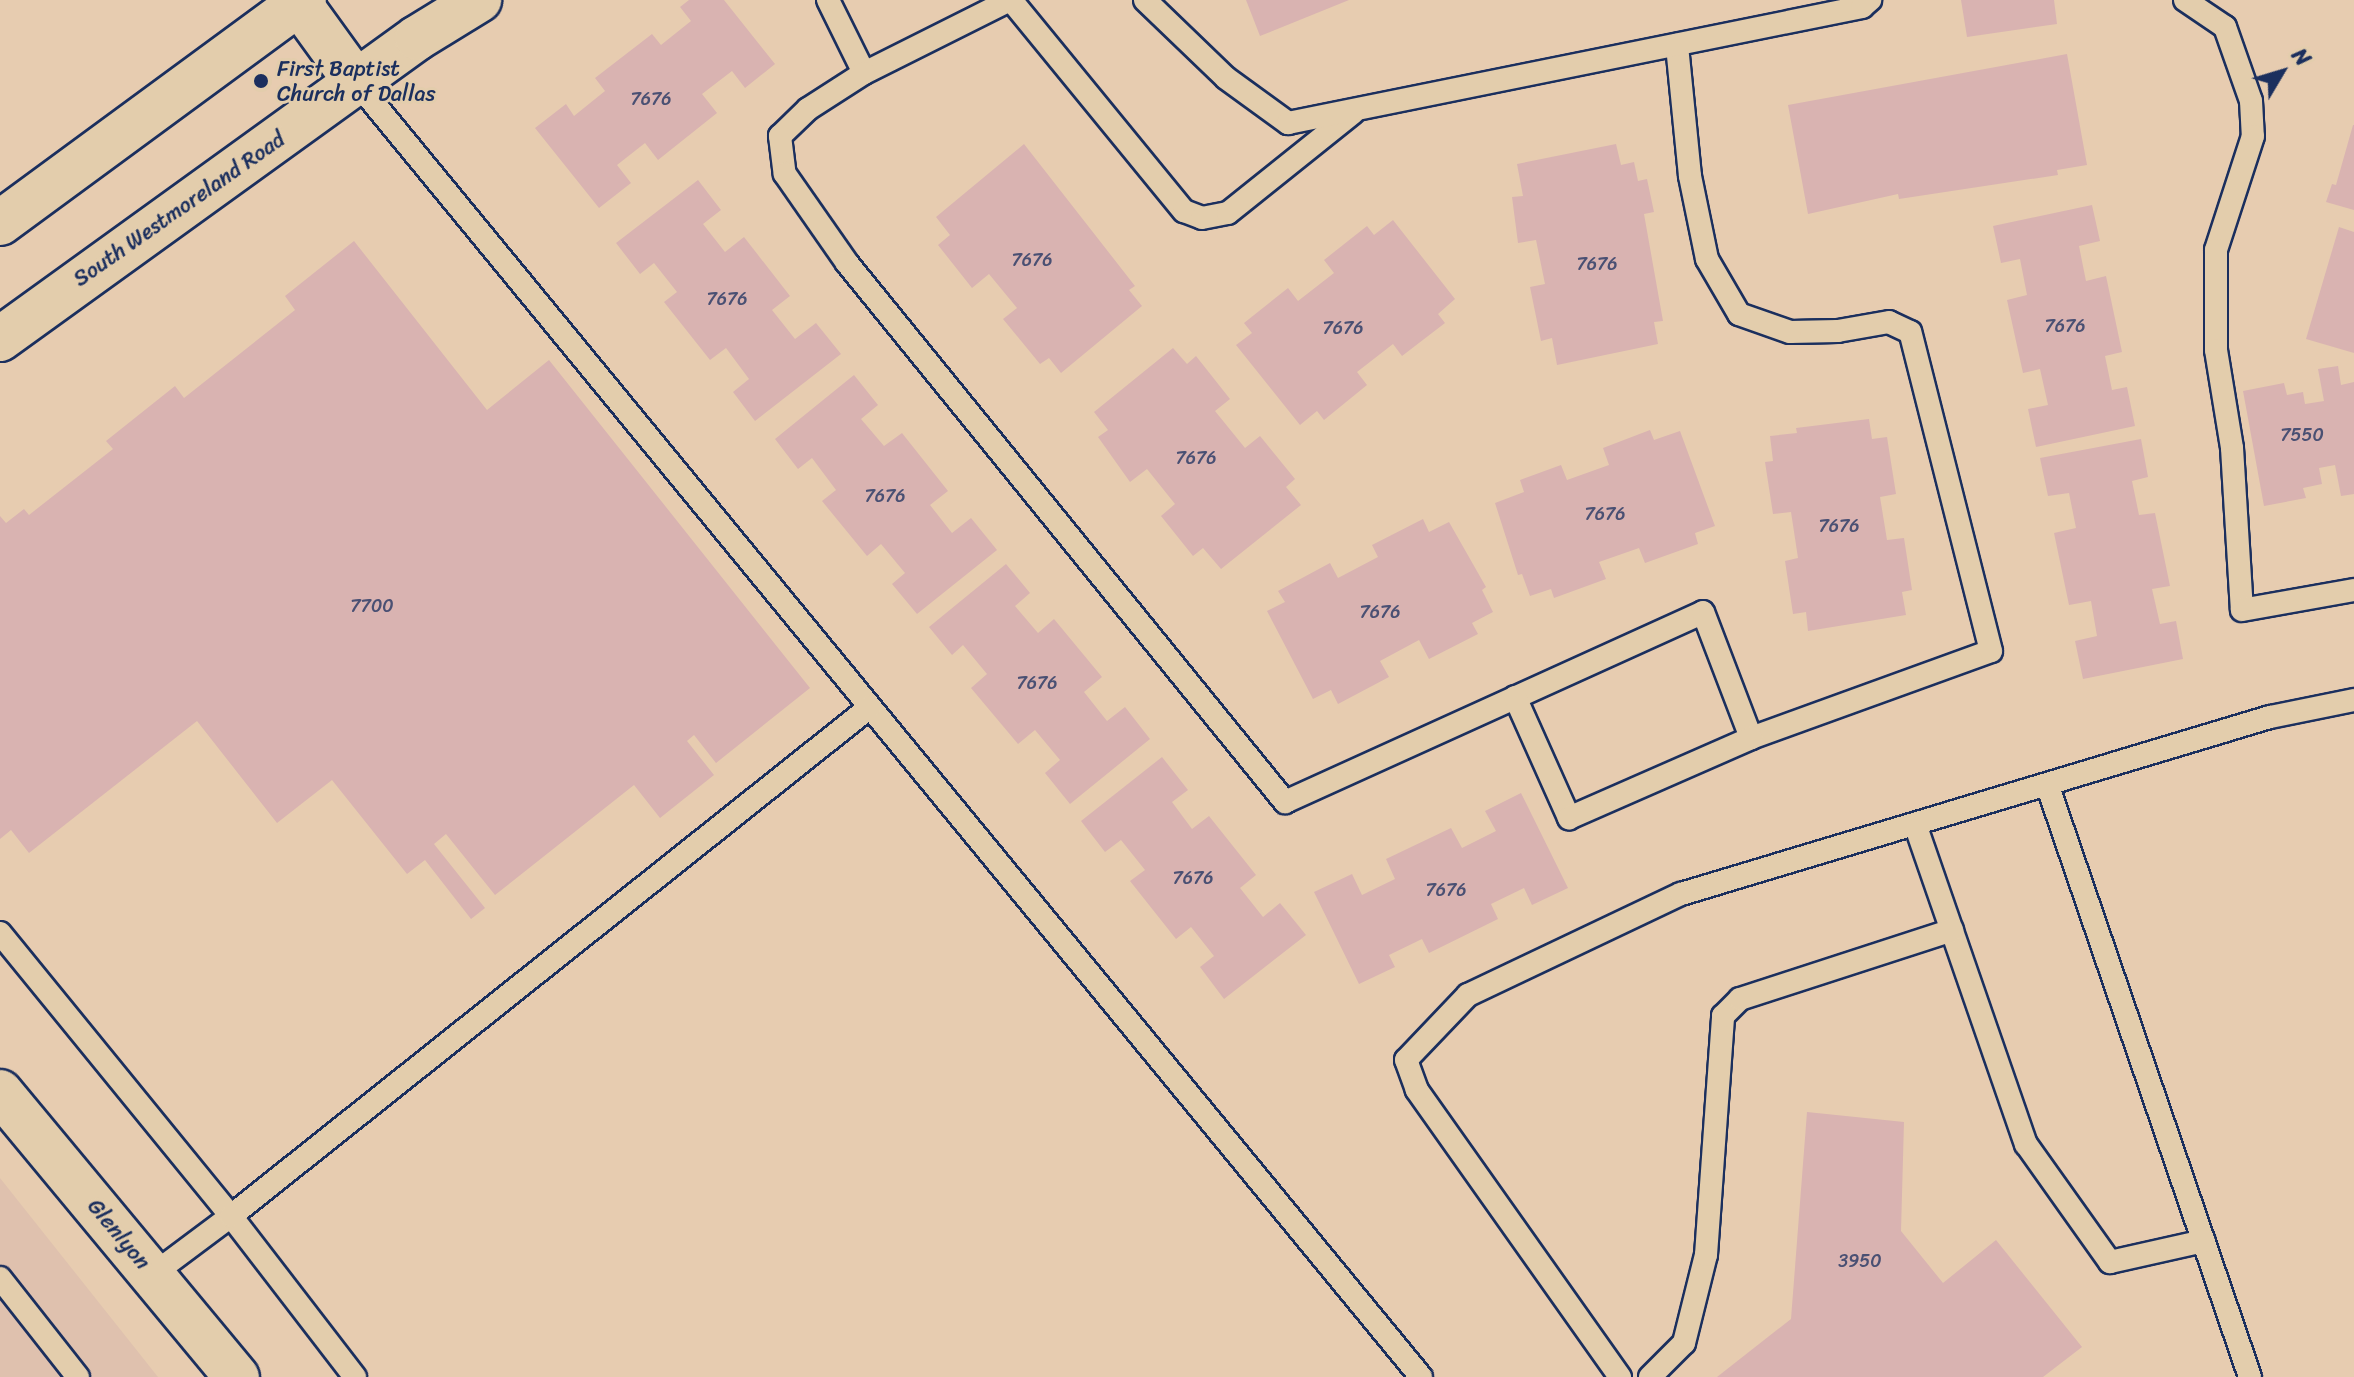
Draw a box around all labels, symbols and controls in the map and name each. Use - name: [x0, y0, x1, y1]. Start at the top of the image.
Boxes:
- north arrow: [2242, 32, 2322, 112]
- text: N: [2281, 39, 2321, 75]
- place label: First Baptist Church of Dallas: [277, 55, 435, 106]
- marker: First Baptist Church of Dallas: [252, 72, 270, 90]
- house number: 7676: [630, 88, 672, 110]
- street label: South Westmoreland Road: [68, 126, 290, 292]
- house number: 7676: [1011, 249, 1053, 271]
- house number: 7676: [1576, 253, 1618, 275]
- house number: 7676: [706, 288, 748, 310]
- house number: 7676: [2044, 315, 2086, 337]
- house number: 7676: [1322, 317, 1364, 339]
- house number: 7550: [2280, 424, 2324, 446]
- house number: 7676: [1175, 447, 1217, 469]
- house number: 7676: [864, 485, 906, 507]
- house number: 7676: [1584, 503, 1626, 525]
- house number: 7676: [1818, 515, 1860, 537]
- house number: 7700: [350, 595, 394, 617]
- house number: 7676: [1359, 601, 1401, 623]
- house number: 7676: [1016, 672, 1058, 694]
- house number: 7676: [1172, 867, 1214, 889]
- house number: 7676: [1425, 879, 1467, 901]
- street label: Glenlyon: [82, 1193, 156, 1275]
- house number: 3950: [1838, 1250, 1882, 1272]

